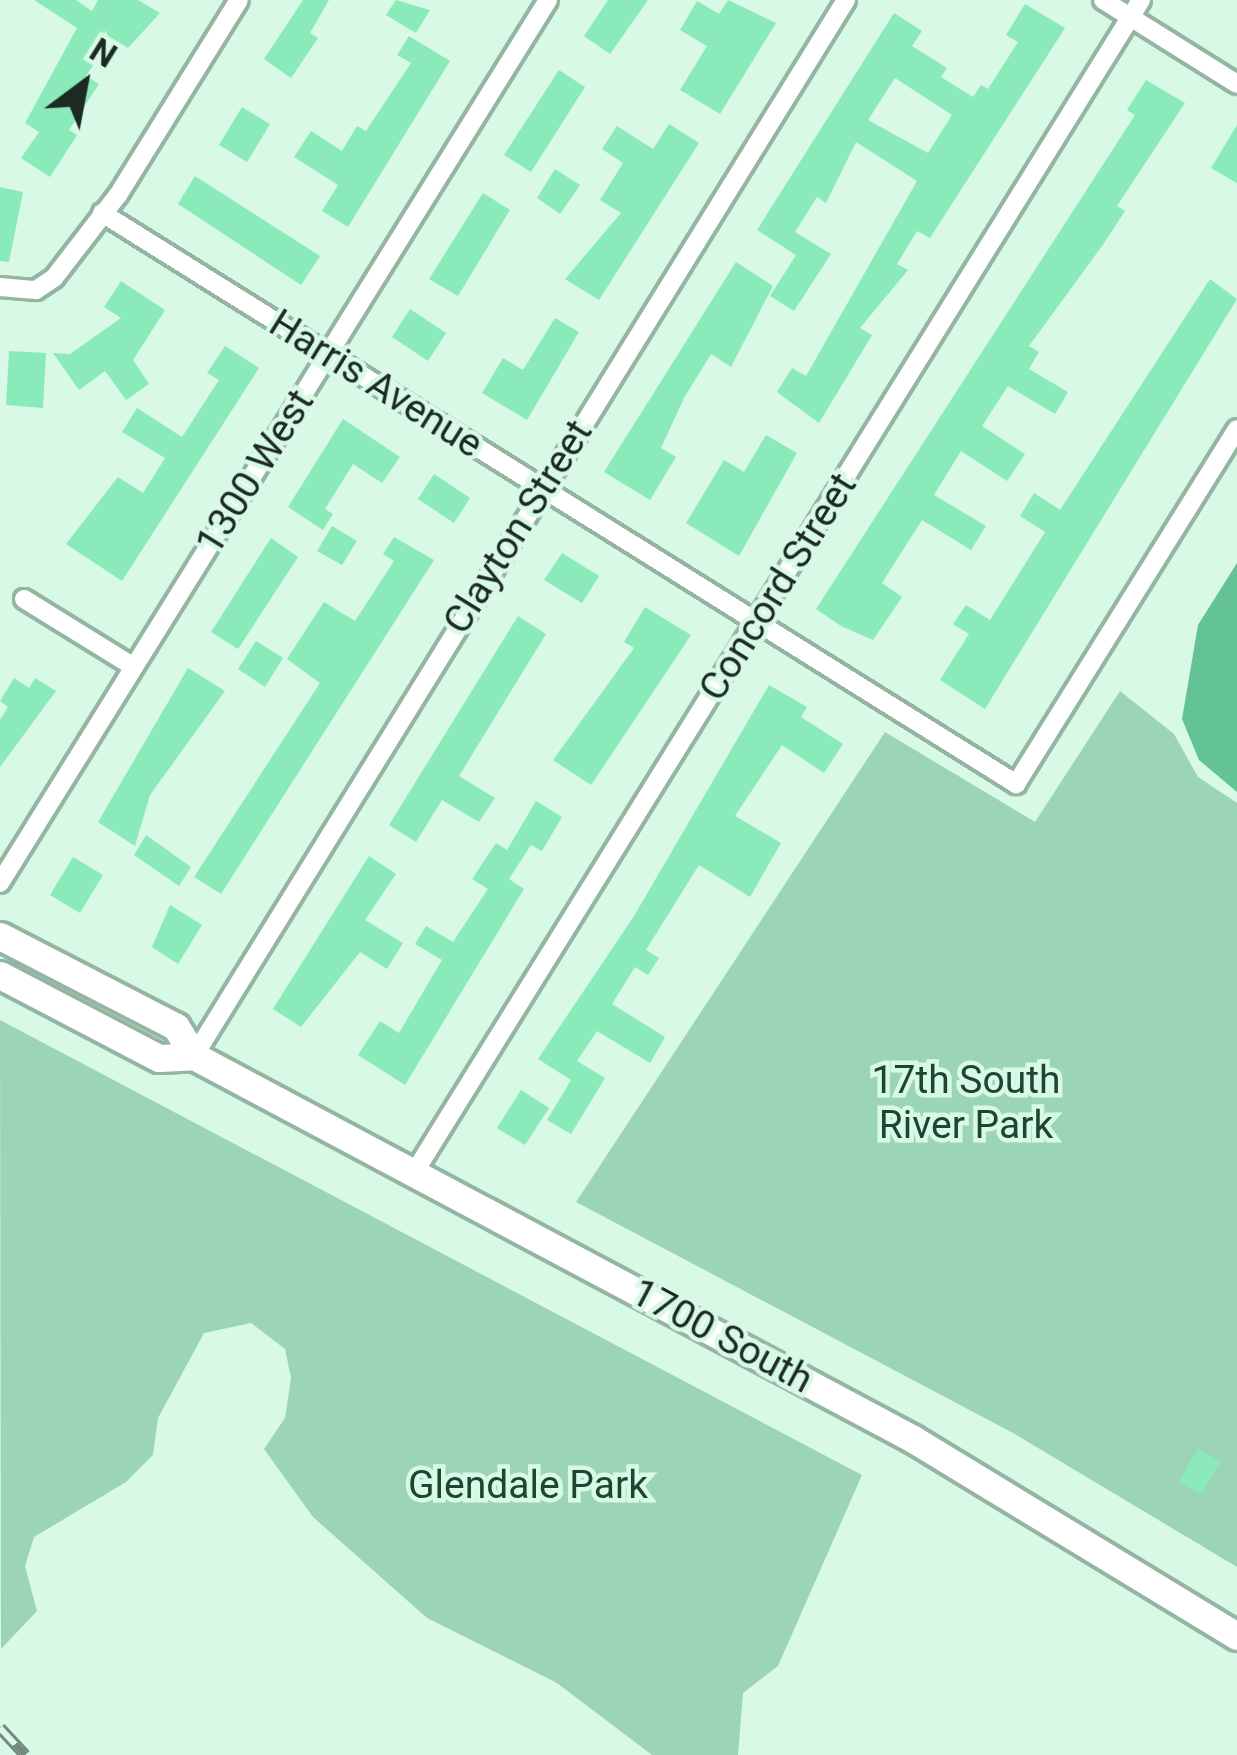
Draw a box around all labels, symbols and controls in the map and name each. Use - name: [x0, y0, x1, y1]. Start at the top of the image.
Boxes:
- north arrow: [24, 24, 144, 144]
- text: N: [83, 30, 124, 76]
- street label: Harris Avenue: [261, 300, 491, 468]
- street label: 1300 West: [186, 381, 324, 563]
- street label: Clayton Street: [434, 412, 602, 642]
- street label: Concord Street: [689, 465, 867, 709]
- park label: 17th South River Park: [872, 1058, 1060, 1149]
- street label: 1700 South: [623, 1269, 821, 1403]
- park label: Glendale Park: [408, 1462, 648, 1508]

